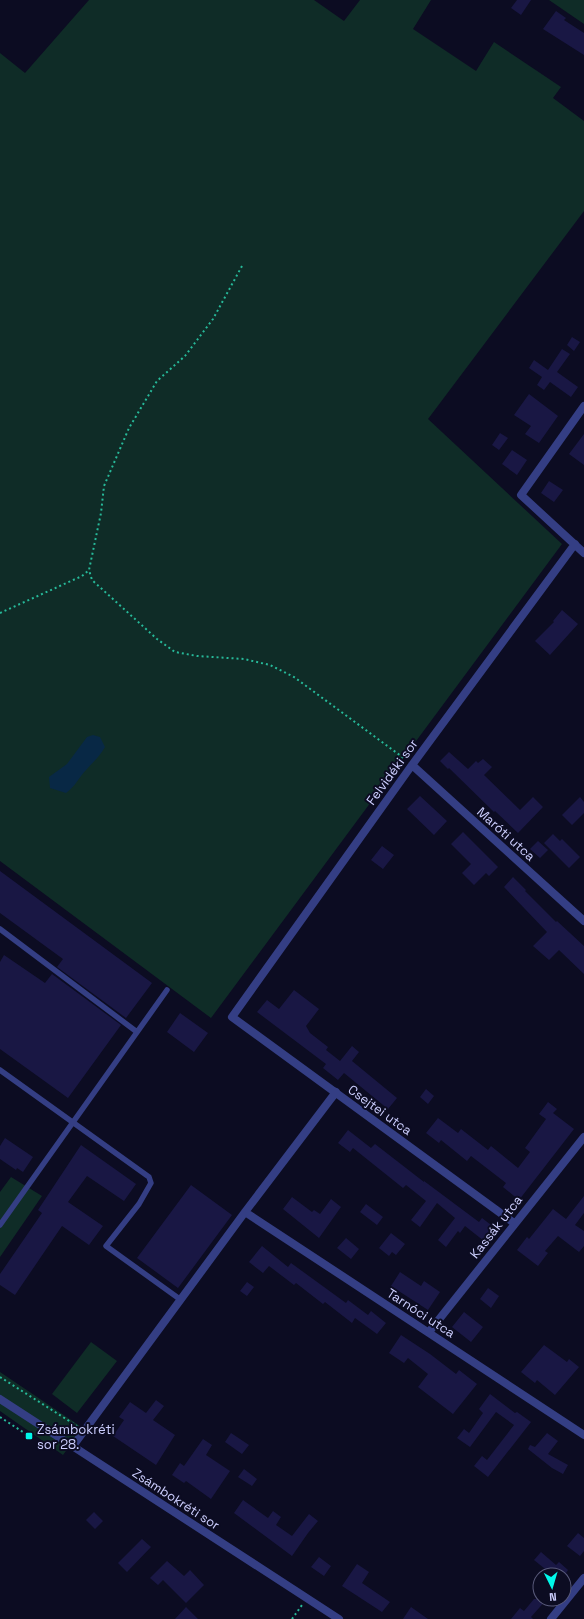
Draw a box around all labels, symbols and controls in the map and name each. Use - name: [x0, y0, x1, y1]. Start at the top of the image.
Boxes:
- street label: Felvidéki sor: [362, 736, 422, 808]
- street label: Maróti utca: [473, 803, 539, 865]
- street label: Csejtei utca: [345, 1081, 416, 1139]
- street label: Kassák utca: [466, 1192, 526, 1262]
- street label: Tarnóci utca: [384, 1285, 459, 1342]
- place label: Zsámbokréti sor 28.: [37, 1421, 115, 1453]
- marker: Zsámbokréti sor 28.: [24, 1431, 34, 1441]
- street label: Zsámbokréti sor: [129, 1464, 223, 1534]
- north arrow: [532, 1567, 572, 1607]
- text: N: [549, 1590, 557, 1604]

